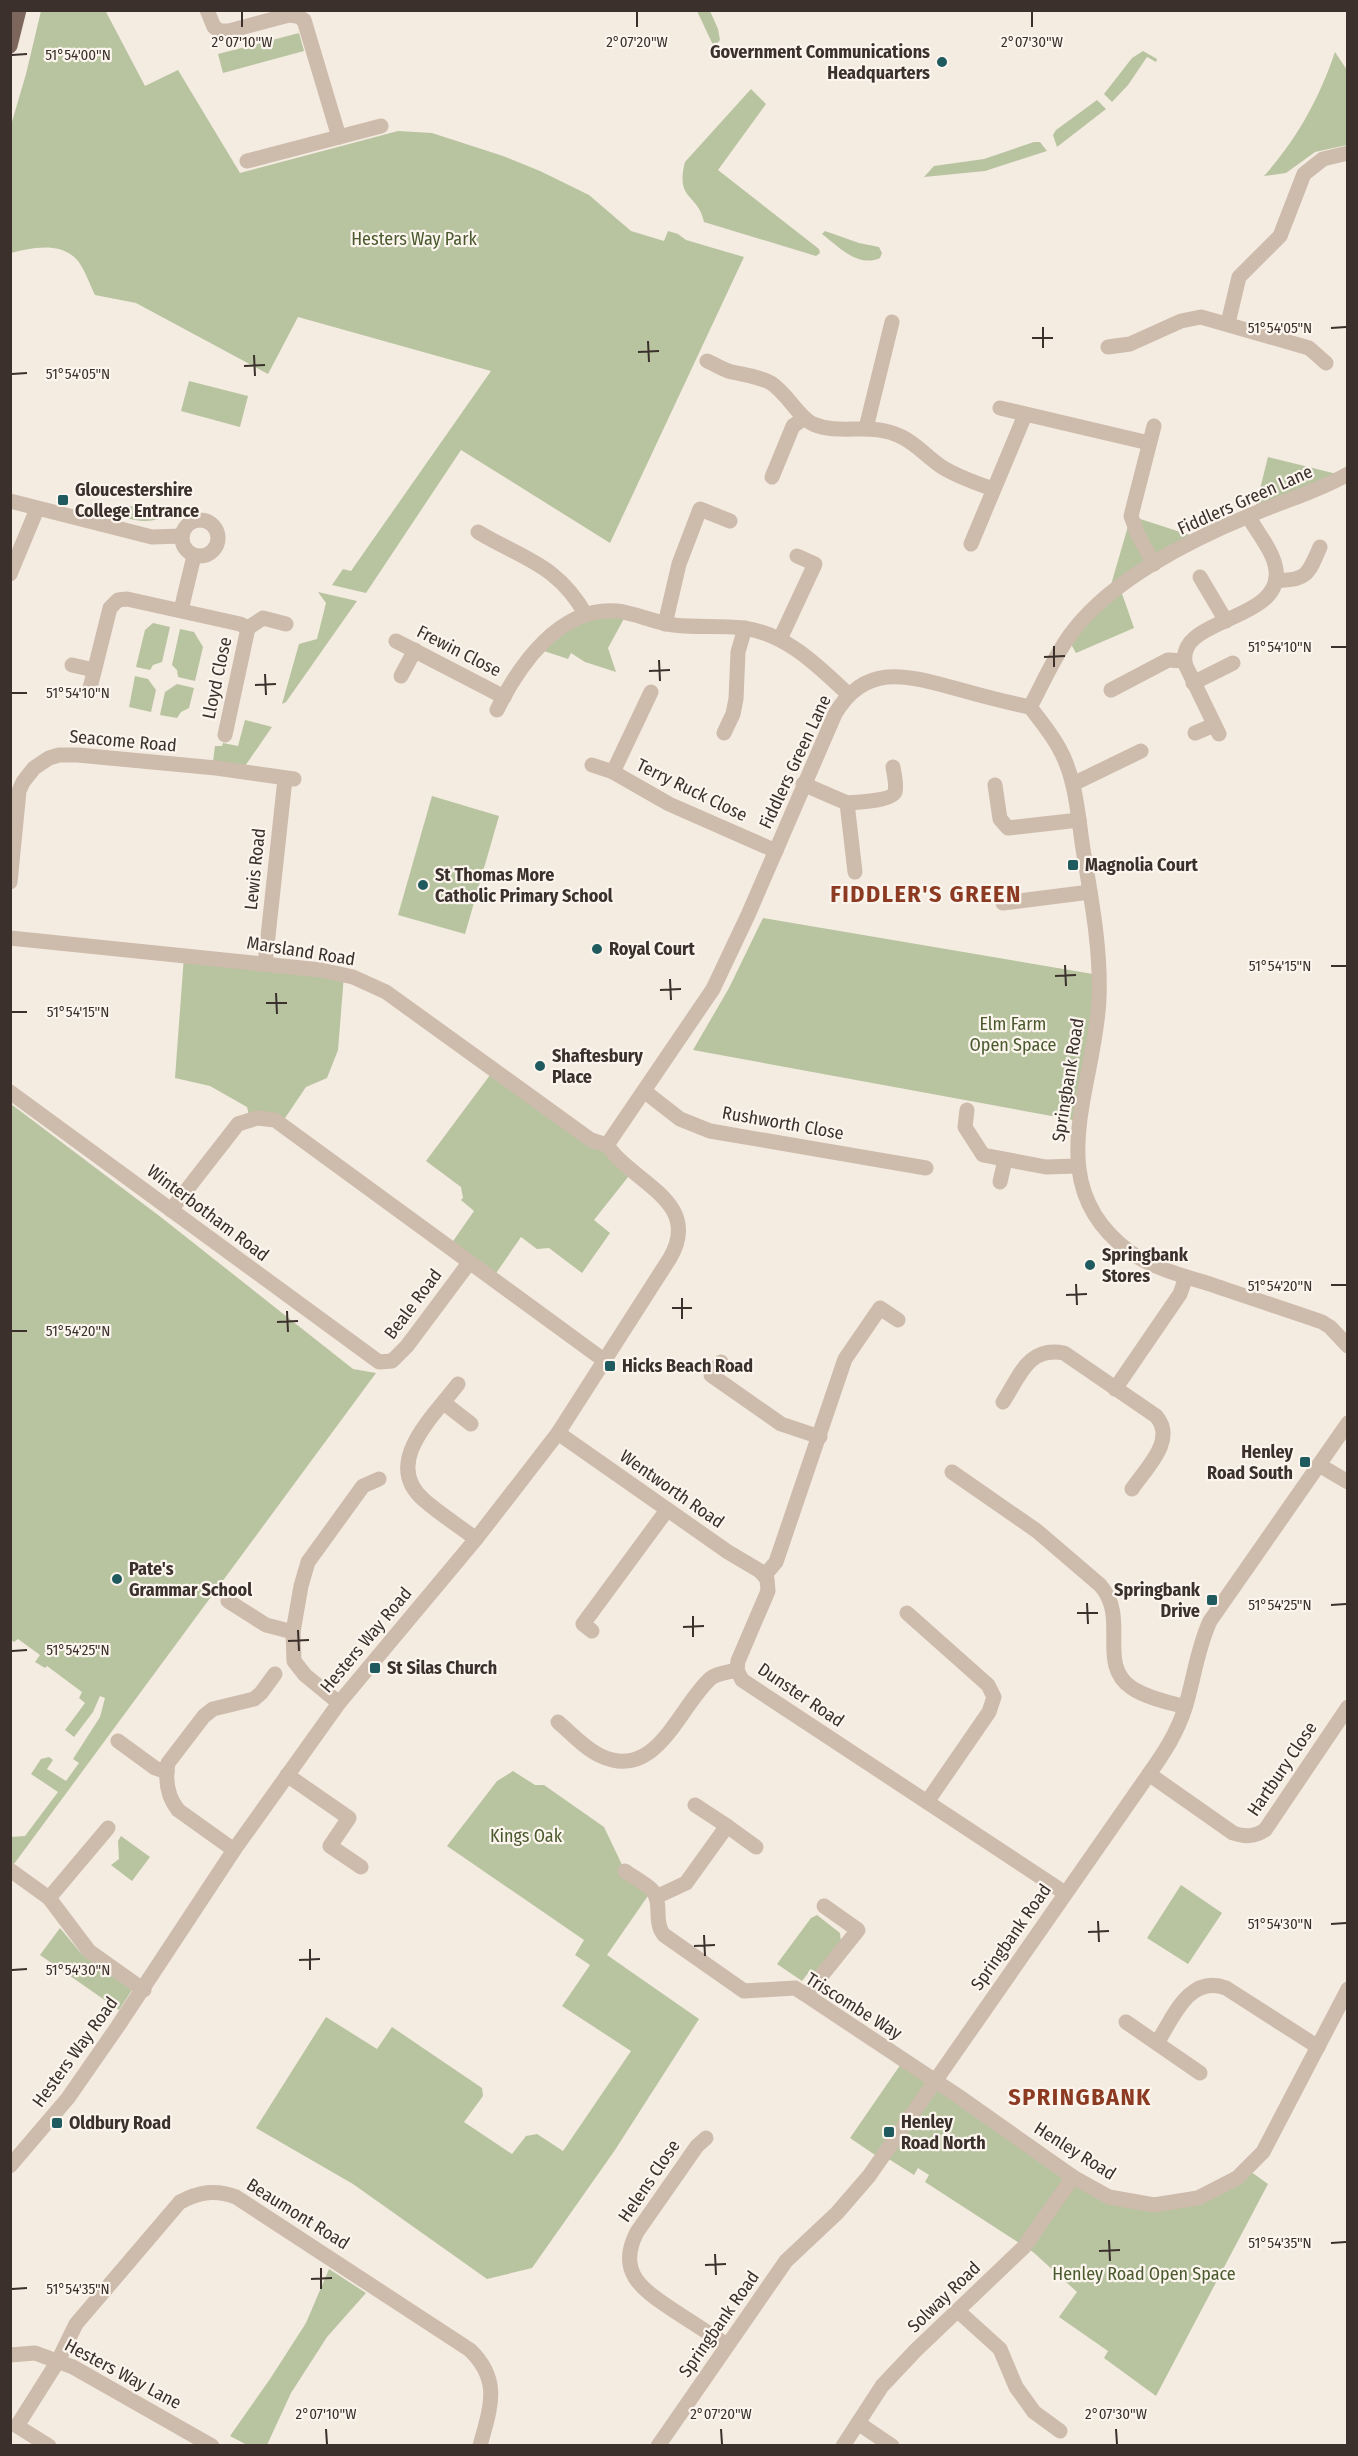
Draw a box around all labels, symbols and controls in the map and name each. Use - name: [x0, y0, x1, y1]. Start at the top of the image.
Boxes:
- text: 2°07'10"W: [212, 33, 272, 51]
- text: 2°07'20"W: [606, 33, 668, 51]
- text: 2°07'30"W: [1001, 33, 1063, 51]
- place label: Government Communications Headquarters: [710, 41, 930, 84]
- text: 51°54'00"N: [45, 46, 111, 64]
- marker: Government Communications Headquarters: [935, 55, 949, 69]
- park label: Hesters Way Park: [351, 228, 477, 250]
- text: 51°54'05"N: [1248, 319, 1312, 337]
- text: 51°54'05"N: [46, 365, 110, 383]
- street label: Fiddlers Green Lane: [1174, 460, 1316, 540]
- place label: Gloucestershire College Entrance: [75, 479, 199, 522]
- marker: Gloucestershire College Entrance: [56, 493, 70, 507]
- street label: Frewin Close: [413, 620, 505, 682]
- street label: Lloyd Close: [198, 635, 236, 721]
- text: 51°54'10"N: [1248, 638, 1312, 656]
- text: 51°54'10"N: [46, 684, 110, 702]
- street label: Fiddlers Green Lane: [754, 691, 836, 832]
- street label: Seacome Road: [68, 725, 178, 757]
- street label: Terry Ruck Close: [633, 754, 751, 826]
- street label: Lewis Road: [240, 827, 270, 911]
- place label: Magnolia Court: [1085, 854, 1199, 876]
- marker: Magnolia Court: [1066, 858, 1080, 872]
- place label: St Thomas More Catholic Primary School: [435, 864, 613, 907]
- marker: St Thomas More Catholic Primary School: [416, 878, 430, 892]
- district label: FIDDLER'S GREEN: [830, 880, 1022, 908]
- street label: Marsland Road: [245, 932, 357, 970]
- place label: Royal Court: [609, 938, 696, 960]
- marker: Royal Court: [590, 942, 604, 956]
- text: 51°54'15"N: [1249, 957, 1311, 975]
- text: 51°54'15"N: [47, 1003, 109, 1021]
- park label: Elm Farm Open Space: [970, 1013, 1057, 1056]
- street label: Springbank Road: [1047, 1017, 1089, 1143]
- place label: Shaftesbury Place: [552, 1045, 643, 1088]
- marker: Shaftesbury Place: [533, 1059, 547, 1073]
- street label: Rushworth Close: [720, 1101, 846, 1145]
- street label: Winterbotham Road: [143, 1160, 273, 1266]
- place label: Springbank Stores: [1102, 1244, 1189, 1287]
- marker: Springbank Stores: [1083, 1258, 1097, 1272]
- street label: Beale Road: [379, 1265, 447, 1343]
- text: 51°54'20"N: [1248, 1277, 1312, 1295]
- text: 51°54'20"N: [46, 1322, 110, 1340]
- place label: Hicks Beach Road: [622, 1355, 753, 1377]
- marker: Hicks Beach Road: [603, 1359, 617, 1373]
- place label: Henley Road South: [1207, 1441, 1293, 1484]
- street label: Wentworth Road: [616, 1445, 728, 1533]
- marker: Henley Road South: [1298, 1455, 1312, 1469]
- place label: Pate's Grammar School: [129, 1558, 252, 1601]
- marker: Pate's Grammar School: [110, 1572, 124, 1586]
- place label: Springbank Drive: [1114, 1579, 1201, 1622]
- street label: Hesters Way Road: [315, 1583, 417, 1697]
- marker: Springbank Drive: [1205, 1593, 1219, 1607]
- text: 51°54'25"N: [1248, 1596, 1312, 1614]
- text: 51°54'25"N: [46, 1641, 110, 1659]
- place label: St Silas Church: [387, 1657, 497, 1679]
- street label: Dunster Road: [754, 1658, 848, 1732]
- marker: St Silas Church: [368, 1661, 382, 1675]
- street label: Hartbury Close: [1242, 1718, 1322, 1820]
- park label: Kings Oak: [490, 1825, 563, 1847]
- street label: Springbank Road: [966, 1880, 1056, 1994]
- text: 51°54'30"N: [1248, 1915, 1312, 1933]
- text: 51°54'30"N: [46, 1961, 110, 1979]
- street label: Triscombe Way: [802, 1968, 906, 2044]
- street label: Hesters Way Road: [28, 1993, 122, 2111]
- district label: SPRINGBANK: [1008, 2083, 1152, 2111]
- place label: Henley Road North: [901, 2111, 986, 2154]
- place label: Oldbury Road: [69, 2112, 171, 2134]
- marker: Oldbury Road: [50, 2116, 64, 2130]
- street label: Henley Road: [1030, 2117, 1120, 2185]
- marker: Henley Road North: [882, 2125, 896, 2139]
- street label: Helens Close: [613, 2136, 685, 2226]
- street label: Beaumont Road: [243, 2174, 353, 2254]
- text: 51°54'35"N: [1248, 2234, 1312, 2252]
- street label: Solway Road: [903, 2257, 985, 2337]
- park label: Henley Road Open Space: [1052, 2263, 1236, 2285]
- street label: Springbank Road: [674, 2267, 764, 2381]
- text: 51°54'35"N: [46, 2280, 110, 2298]
- street label: Hesters Way Lane: [61, 2334, 185, 2414]
- text: 2°07'10"W: [296, 2405, 356, 2423]
- text: 2°07'20"W: [690, 2405, 752, 2423]
- text: 2°07'30"W: [1085, 2405, 1147, 2423]

